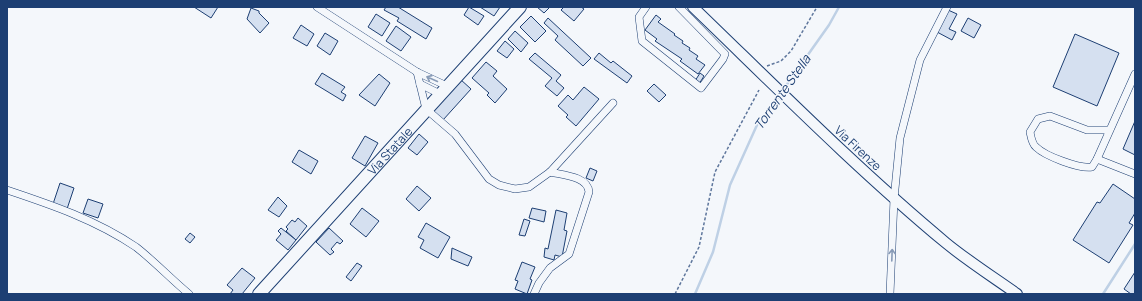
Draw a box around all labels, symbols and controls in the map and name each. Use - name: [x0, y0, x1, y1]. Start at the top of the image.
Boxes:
- water label: Torrente Stella: [749, 50, 815, 133]
- one-way arrow: [427, 75, 439, 82]
- street label: Via Firenze: [831, 122, 885, 174]
- street label: Via Statale: [363, 123, 416, 178]
- one-way arrow: [888, 249, 896, 262]

